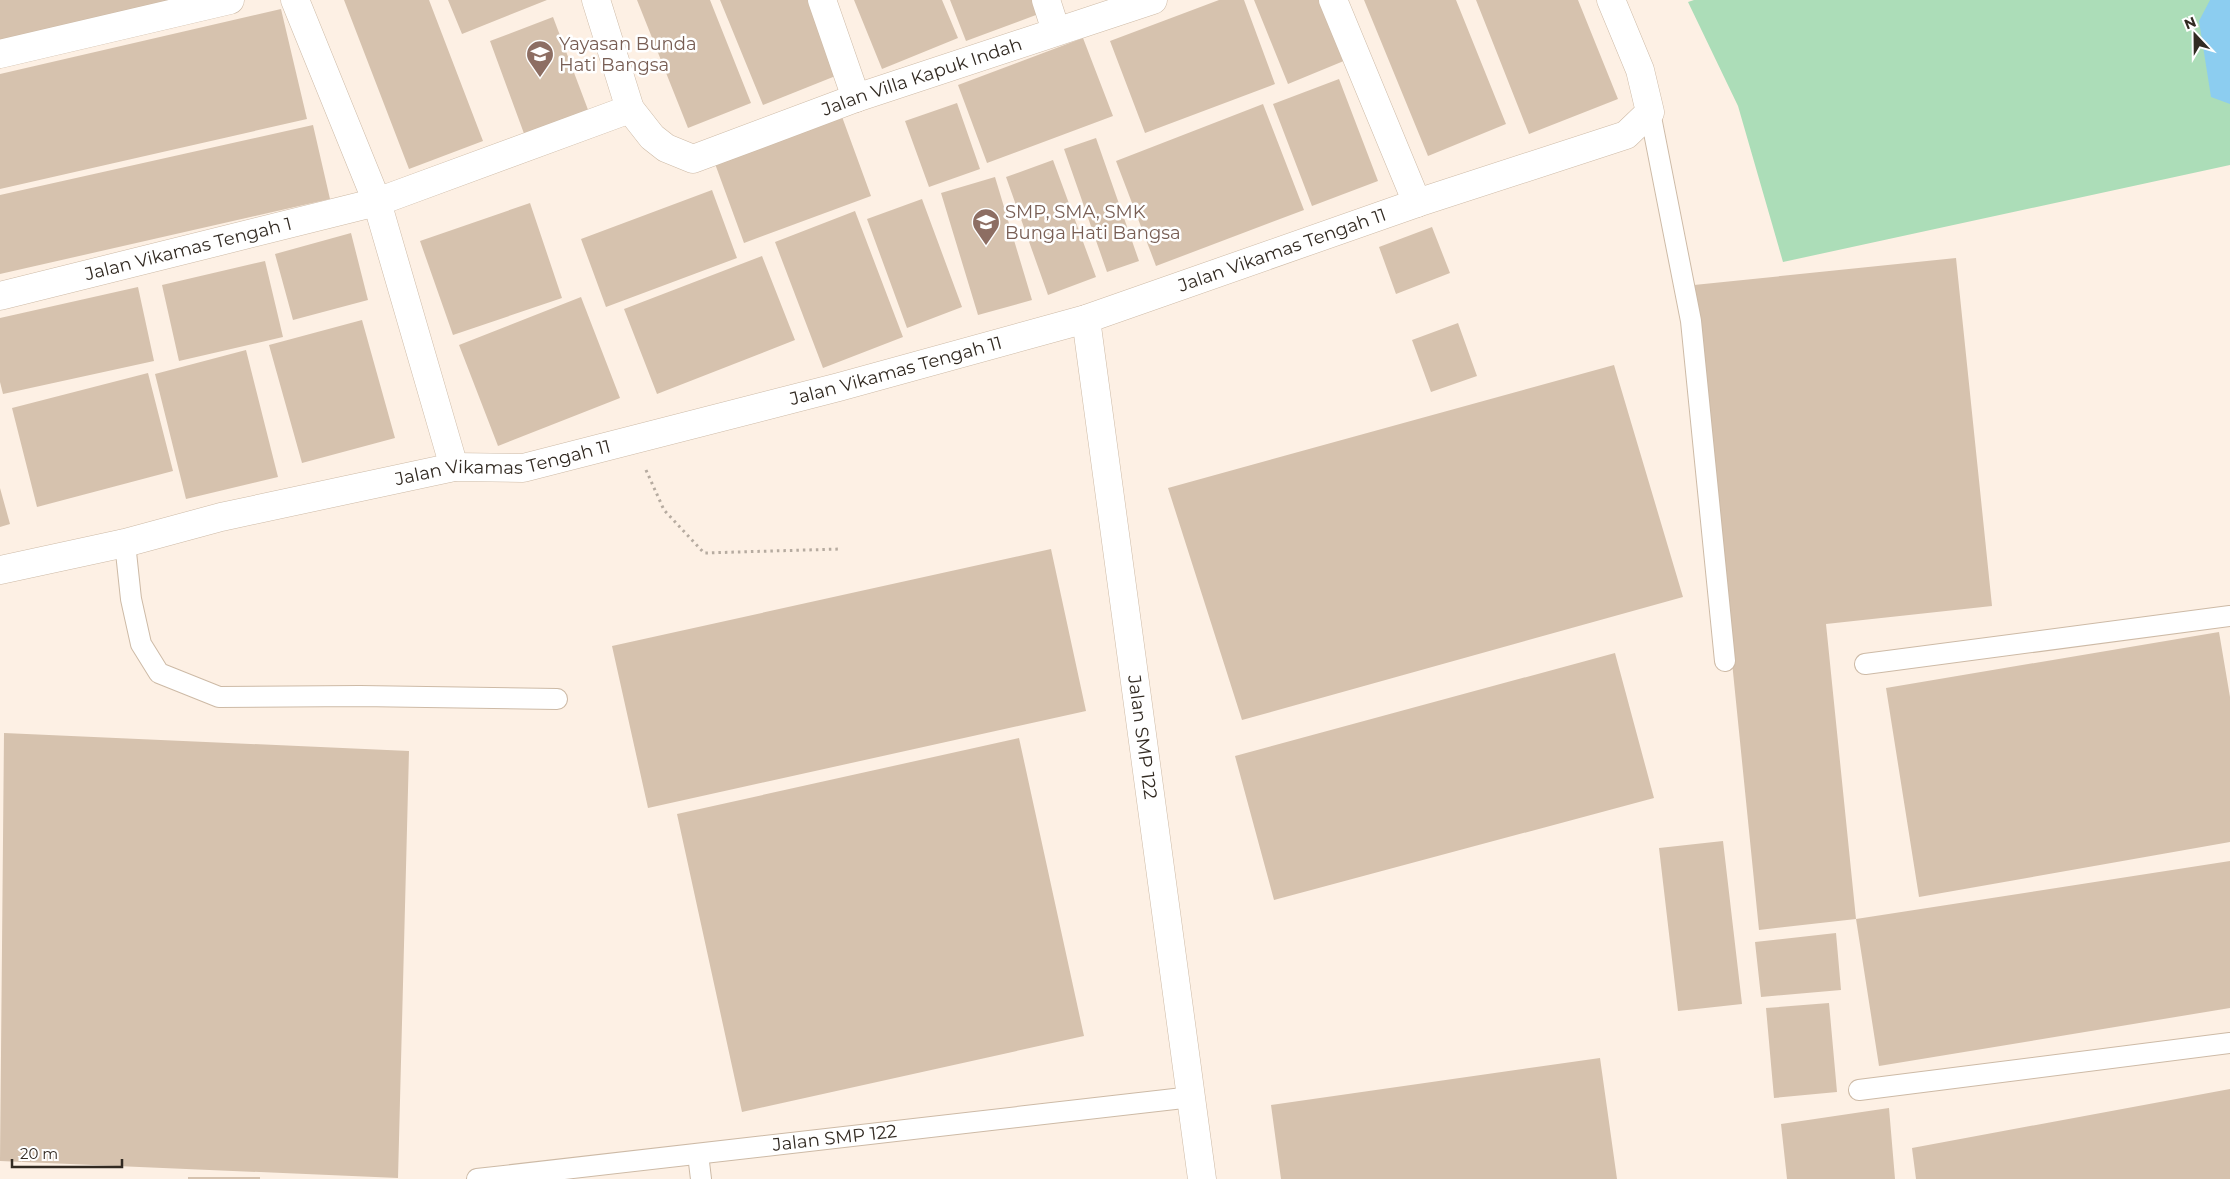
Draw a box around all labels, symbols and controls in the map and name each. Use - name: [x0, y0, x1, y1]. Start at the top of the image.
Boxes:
- north arrow: [2170, 10, 2220, 60]
- text: N: [2182, 12, 2199, 33]
- place label: Yayasan Bunda Hati Bangsa: [559, 33, 697, 76]
- street label: Jalan Villa Kapuk Indah: [818, 33, 1025, 121]
- school or university icon: Yayasan Bunda Hati Bangsa: [525, 39, 555, 78]
- place label: SMP, SMA, SMK Bunga Hati Bangsa: [1005, 201, 1181, 244]
- street label: Jalan Vikamas Tengah 11: [1174, 204, 1389, 297]
- school or university icon: SMP, SMA, SMK Bunga Hati Bangsa: [971, 207, 1001, 246]
- street label: Jalan Vikamas Tengah 1: [82, 213, 294, 286]
- street label: Jalan Vikamas Tengah 11: [787, 332, 1004, 410]
- street label: Jalan Vikamas Tengah 11: [392, 435, 613, 491]
- street label: Jalan SMP 122: [1123, 673, 1162, 801]
- street label: Jalan SMP 122: [770, 1120, 898, 1156]
- scale bar: [12, 1136, 122, 1168]
- text: 20 m: [20, 1144, 58, 1163]

